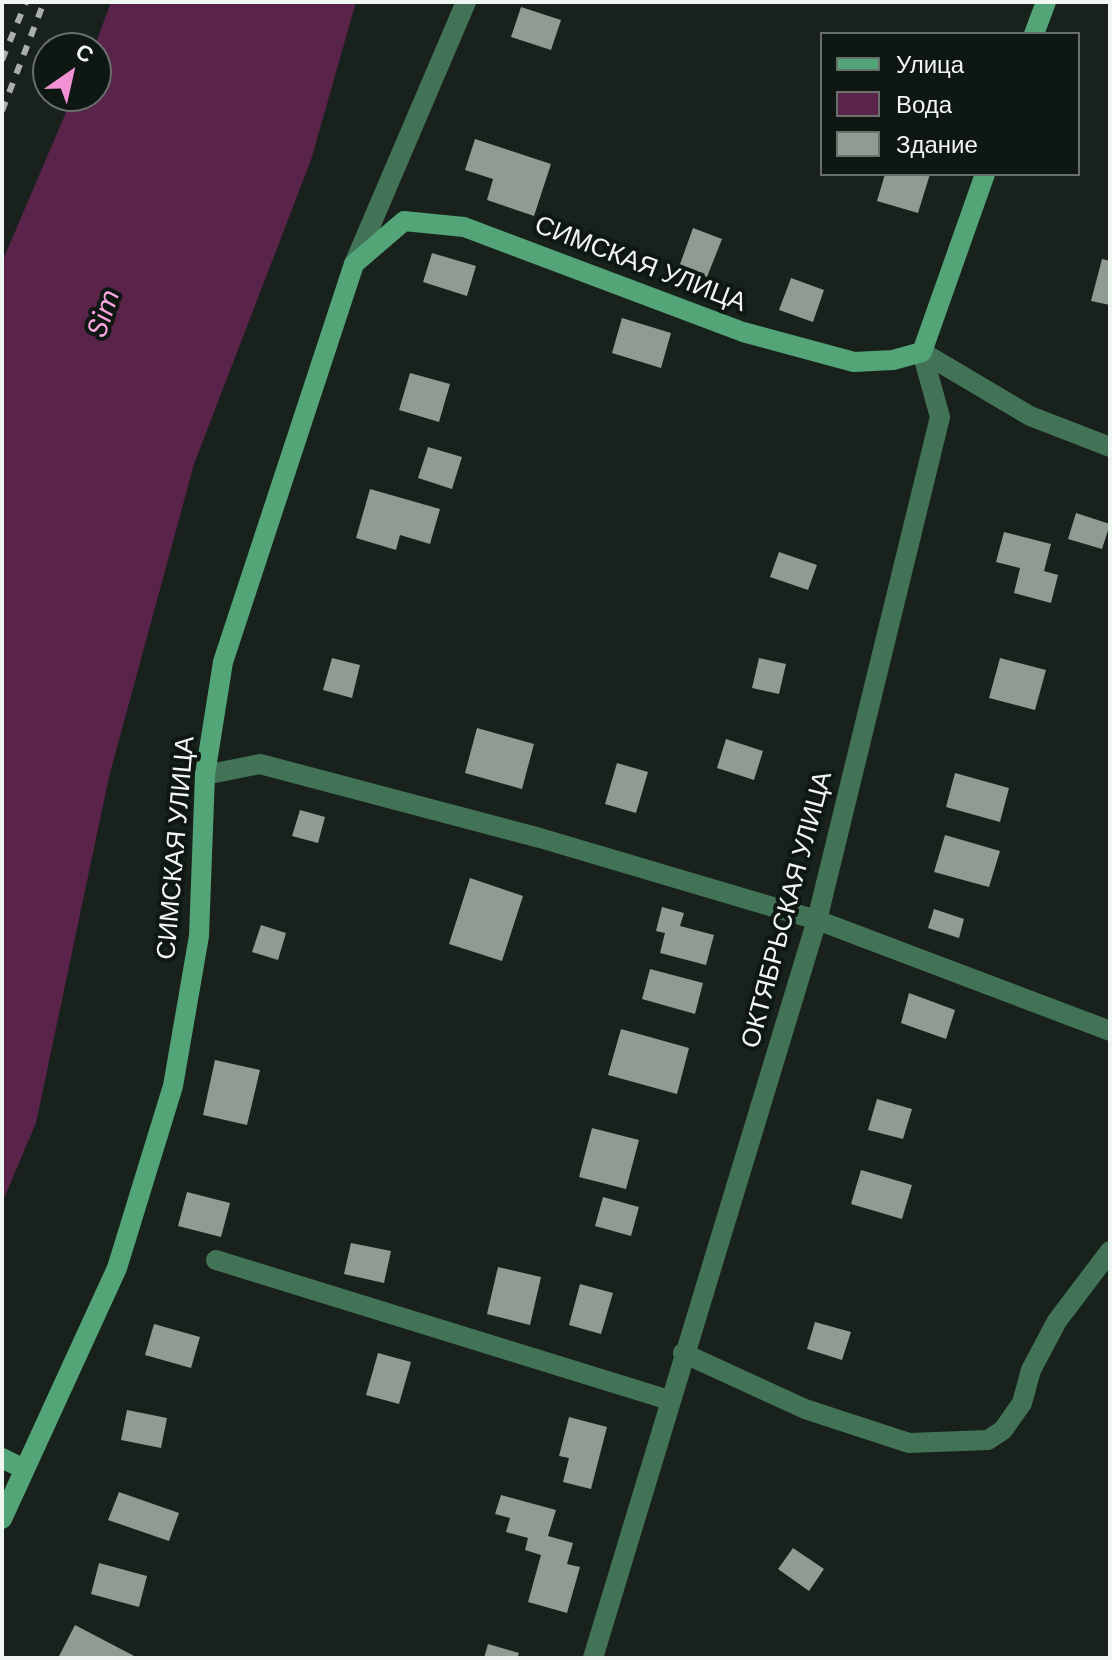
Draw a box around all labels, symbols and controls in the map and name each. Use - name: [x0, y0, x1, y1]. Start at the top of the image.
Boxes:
- north arrow: [32, 32, 112, 112]
- legend: [820, 32, 1080, 176]
- text: С: [70, 37, 99, 70]
- text: Улица: [896, 49, 964, 80]
- text: Вода: [896, 89, 952, 120]
- text: Здание: [896, 129, 978, 160]
- street label: СИМСКАЯ УЛИЦА: [530, 210, 750, 320]
- water label: Sim: [82, 286, 128, 342]
- street label: СИМСКАЯ УЛИЦА: [152, 735, 202, 961]
- street label: ОКТЯБРЬСКАЯ УЛИЦА: [736, 768, 840, 1052]

